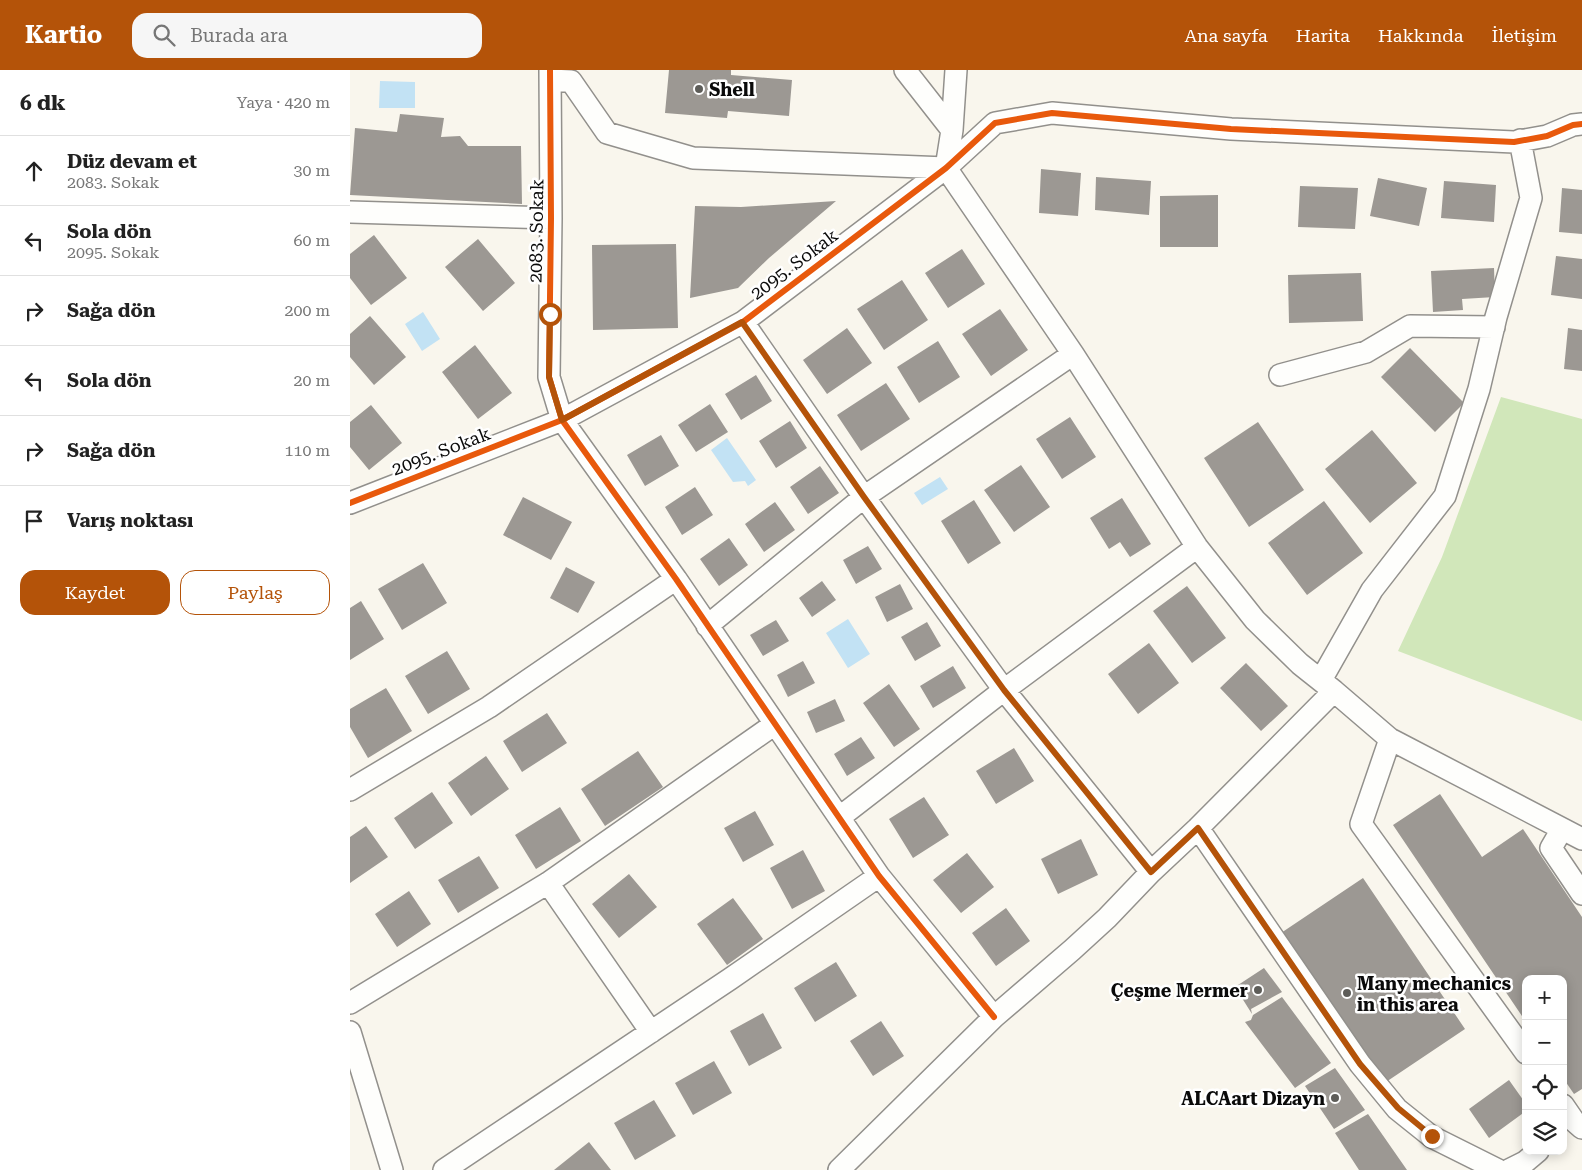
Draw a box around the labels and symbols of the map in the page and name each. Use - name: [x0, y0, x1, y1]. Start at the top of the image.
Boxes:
- place label: Shell: [709, 79, 755, 100]
- marker: Shell: [693, 83, 705, 95]
- street label: 2083. Sokak: [525, 179, 547, 283]
- street label: 2095. Sokak: [746, 224, 842, 304]
- route start: [539, 303, 562, 326]
- street label: 2095. Sokak: [389, 423, 493, 479]
- place label: Many mechanics in this area: [1357, 973, 1511, 1015]
- place label: Çeşme Mermer: [1111, 980, 1248, 1001]
- marker: Çeşme Mermer: [1252, 984, 1264, 996]
- marker: Many mechanics in this area: [1341, 987, 1353, 999]
- place label: ALCAart Dizayn: [1181, 1088, 1325, 1109]
- marker: ALCAart Dizayn: [1329, 1092, 1341, 1104]
- route end: [1421, 1125, 1444, 1148]

